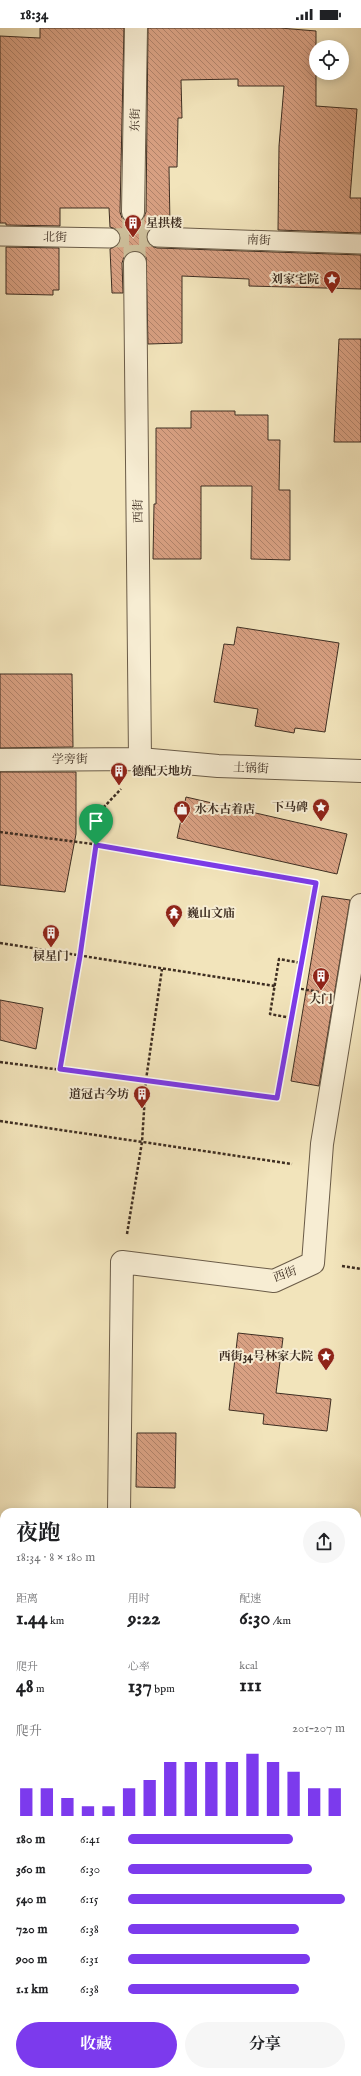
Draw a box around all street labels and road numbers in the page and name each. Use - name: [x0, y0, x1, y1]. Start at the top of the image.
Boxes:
- street label: 东街: [128, 107, 143, 132]
- street label: 北街: [43, 230, 68, 245]
- street label: 南街: [247, 233, 272, 248]
- street label: 西街: [131, 498, 146, 523]
- street label: 学旁街: [52, 752, 89, 767]
- street label: 土锅街: [233, 760, 270, 777]
- street label: 西街: [271, 1263, 300, 1286]

